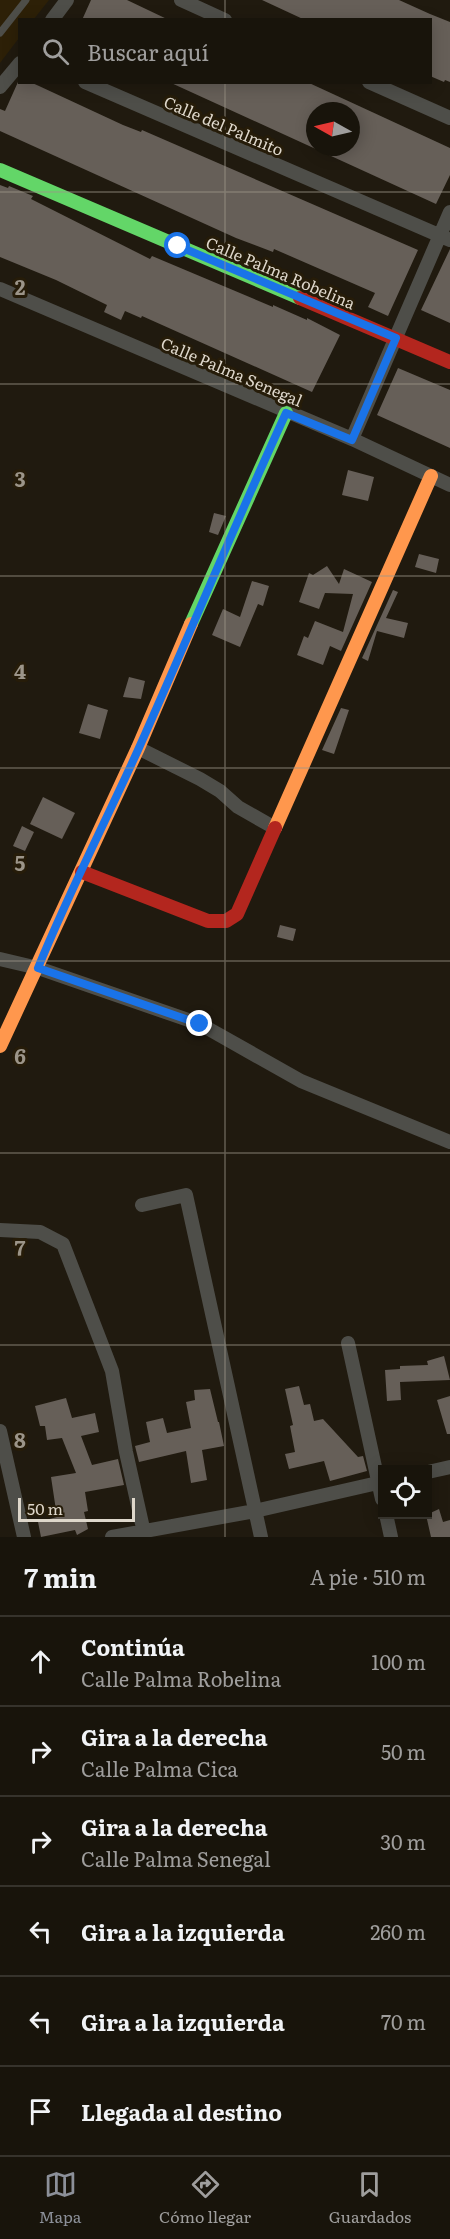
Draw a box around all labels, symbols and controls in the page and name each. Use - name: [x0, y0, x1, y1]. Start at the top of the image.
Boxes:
- search box: [18, 18, 432, 84]
- icon: search: [39, 35, 72, 68]
- text: Buscar aquí: [87, 35, 209, 68]
- street label: Calle del Palmito: [161, 89, 287, 161]
- north arrow: [306, 102, 360, 156]
- street label: Calle Palma Robelina: [203, 230, 360, 315]
- route start: [164, 232, 190, 258]
- text: 2: [15, 271, 26, 301]
- street label: Calle Palma Senegal: [157, 330, 307, 412]
- text: 3: [14, 463, 26, 493]
- text: 4: [14, 655, 26, 685]
- text: 5: [15, 847, 26, 877]
- route end: [186, 1010, 212, 1036]
- text: 6: [14, 1040, 26, 1070]
- text: 7: [15, 1232, 26, 1262]
- text: 8: [14, 1424, 26, 1454]
- map controls: [378, 1465, 432, 1519]
- button: locate: [378, 1465, 432, 1519]
- scale bar: [18, 1495, 135, 1522]
- text: 50 m: [27, 1496, 63, 1520]
- text: 7 min: [24, 1557, 97, 1596]
- text: A pie · 510 m: [310, 1561, 426, 1591]
- text: Continúa: [81, 1630, 185, 1663]
- icon: ahead: [24, 1645, 57, 1678]
- text: 100 m: [371, 1646, 426, 1676]
- text: Calle Palma Robelina: [81, 1663, 281, 1693]
- text: Gira a la derecha: [81, 1720, 268, 1753]
- icon: right: [24, 1735, 57, 1768]
- text: 50 m: [381, 1736, 426, 1766]
- text: Calle Palma Cica: [81, 1753, 238, 1783]
- text: Gira a la derecha: [81, 1810, 268, 1843]
- icon: right: [24, 1825, 57, 1858]
- text: 30 m: [380, 1826, 426, 1856]
- text: Calle Palma Senegal: [81, 1843, 271, 1873]
- icon: left: [24, 1915, 57, 1948]
- text: Gira a la izquierda: [81, 1915, 285, 1948]
- text: 260 m: [370, 1916, 426, 1946]
- icon: left: [24, 2005, 57, 2038]
- text: Gira a la izquierda: [81, 2005, 285, 2038]
- text: 70 m: [381, 2006, 426, 2036]
- icon: arrive: [24, 2095, 57, 2128]
- text: Llegada al destino: [81, 2095, 282, 2128]
- tab: Mapa: [39, 2168, 82, 2228]
- tab: Cómo llegar: [159, 2168, 251, 2228]
- tab: Guardados: [329, 2168, 411, 2228]

